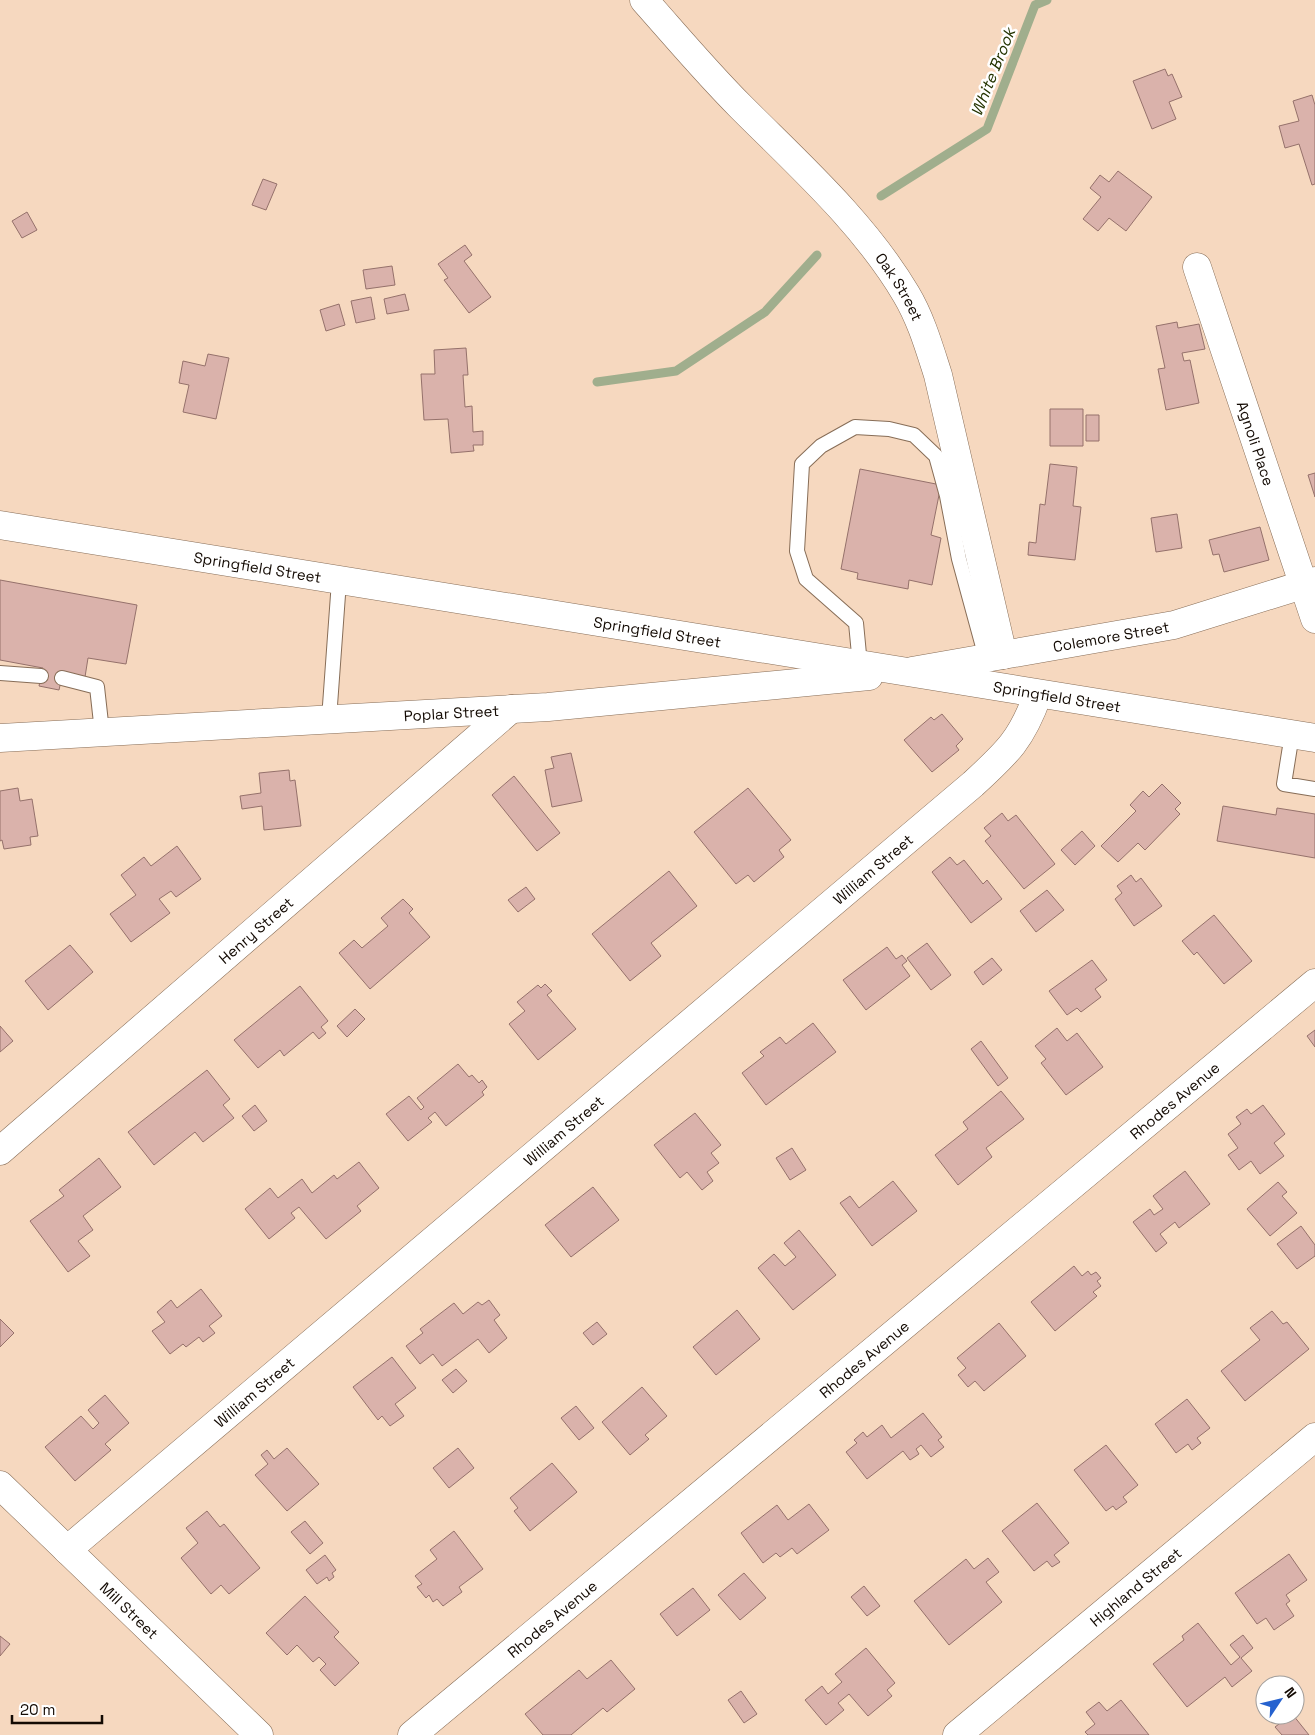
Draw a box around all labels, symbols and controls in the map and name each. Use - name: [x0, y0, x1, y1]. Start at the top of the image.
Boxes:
- water label: White Brook: [966, 23, 1021, 119]
- street label: Oak Street: [872, 249, 928, 324]
- street label: Agnoli Place: [1233, 399, 1279, 488]
- street label: Springfield Street: [192, 547, 323, 586]
- street label: Springfield Street: [592, 612, 723, 651]
- street label: Colemore Street: [1051, 617, 1171, 656]
- street label: Springfield Street: [992, 677, 1123, 716]
- street label: Poplar Street: [403, 700, 500, 725]
- street label: William Street: [829, 830, 917, 908]
- street label: Henry Street: [214, 892, 297, 967]
- street label: Rhodes Avenue: [1126, 1057, 1223, 1143]
- street label: William Street: [519, 1091, 607, 1170]
- street label: Rhodes Avenue: [815, 1316, 913, 1402]
- street label: William Street: [210, 1352, 298, 1431]
- street label: Highland Street: [1086, 1543, 1185, 1630]
- street label: Rhodes Avenue: [503, 1576, 601, 1661]
- street label: Mill Street: [96, 1578, 163, 1643]
- north arrow: [1255, 1675, 1305, 1725]
- text: N: [1281, 1684, 1301, 1702]
- scale bar: [12, 1692, 102, 1724]
- text: 20 m: [20, 1700, 55, 1719]

